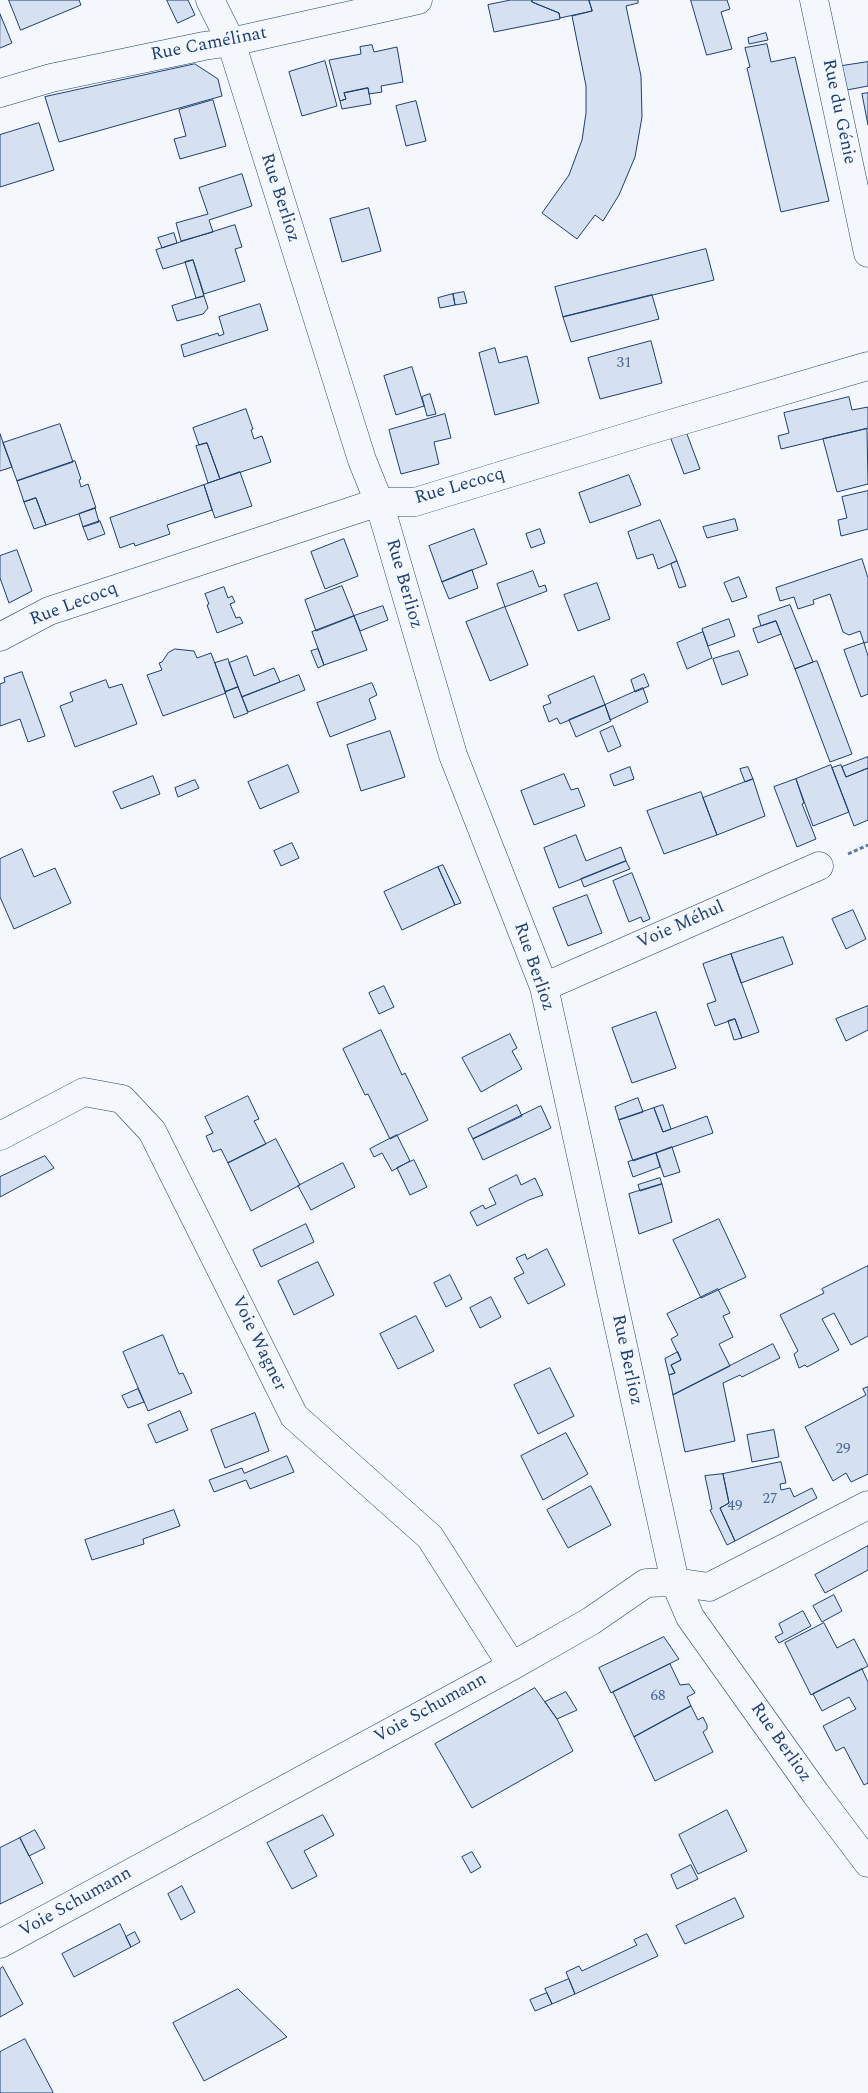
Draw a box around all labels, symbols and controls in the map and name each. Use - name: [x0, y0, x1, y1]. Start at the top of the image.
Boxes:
- street label: Rue Camélinat: [149, 23, 269, 67]
- street label: Rue du Génie: [816, 57, 860, 167]
- street label: Rue Berlioz: [254, 151, 304, 245]
- house number: 31: [617, 355, 631, 373]
- street label: Rue Lecocq: [413, 464, 507, 510]
- street label: Rue Berlioz: [380, 537, 426, 631]
- street label: Rue Lecocq: [27, 578, 121, 632]
- street label: Voie Méhul: [634, 897, 728, 955]
- street label: Rue Berlioz: [508, 920, 558, 1014]
- street label: Voie Wagner: [226, 1293, 290, 1395]
- street label: Rue Berlioz: [606, 1313, 646, 1407]
- house number: 29: [836, 1441, 850, 1459]
- house number: 27: [763, 1491, 777, 1509]
- house number: 49: [728, 1498, 742, 1516]
- street label: Voie Schumann: [371, 1669, 491, 1749]
- house number: 68: [651, 1688, 665, 1706]
- street label: Rue Berlioz: [745, 1699, 815, 1787]
- street label: Voie Schumann: [16, 1863, 136, 1943]

